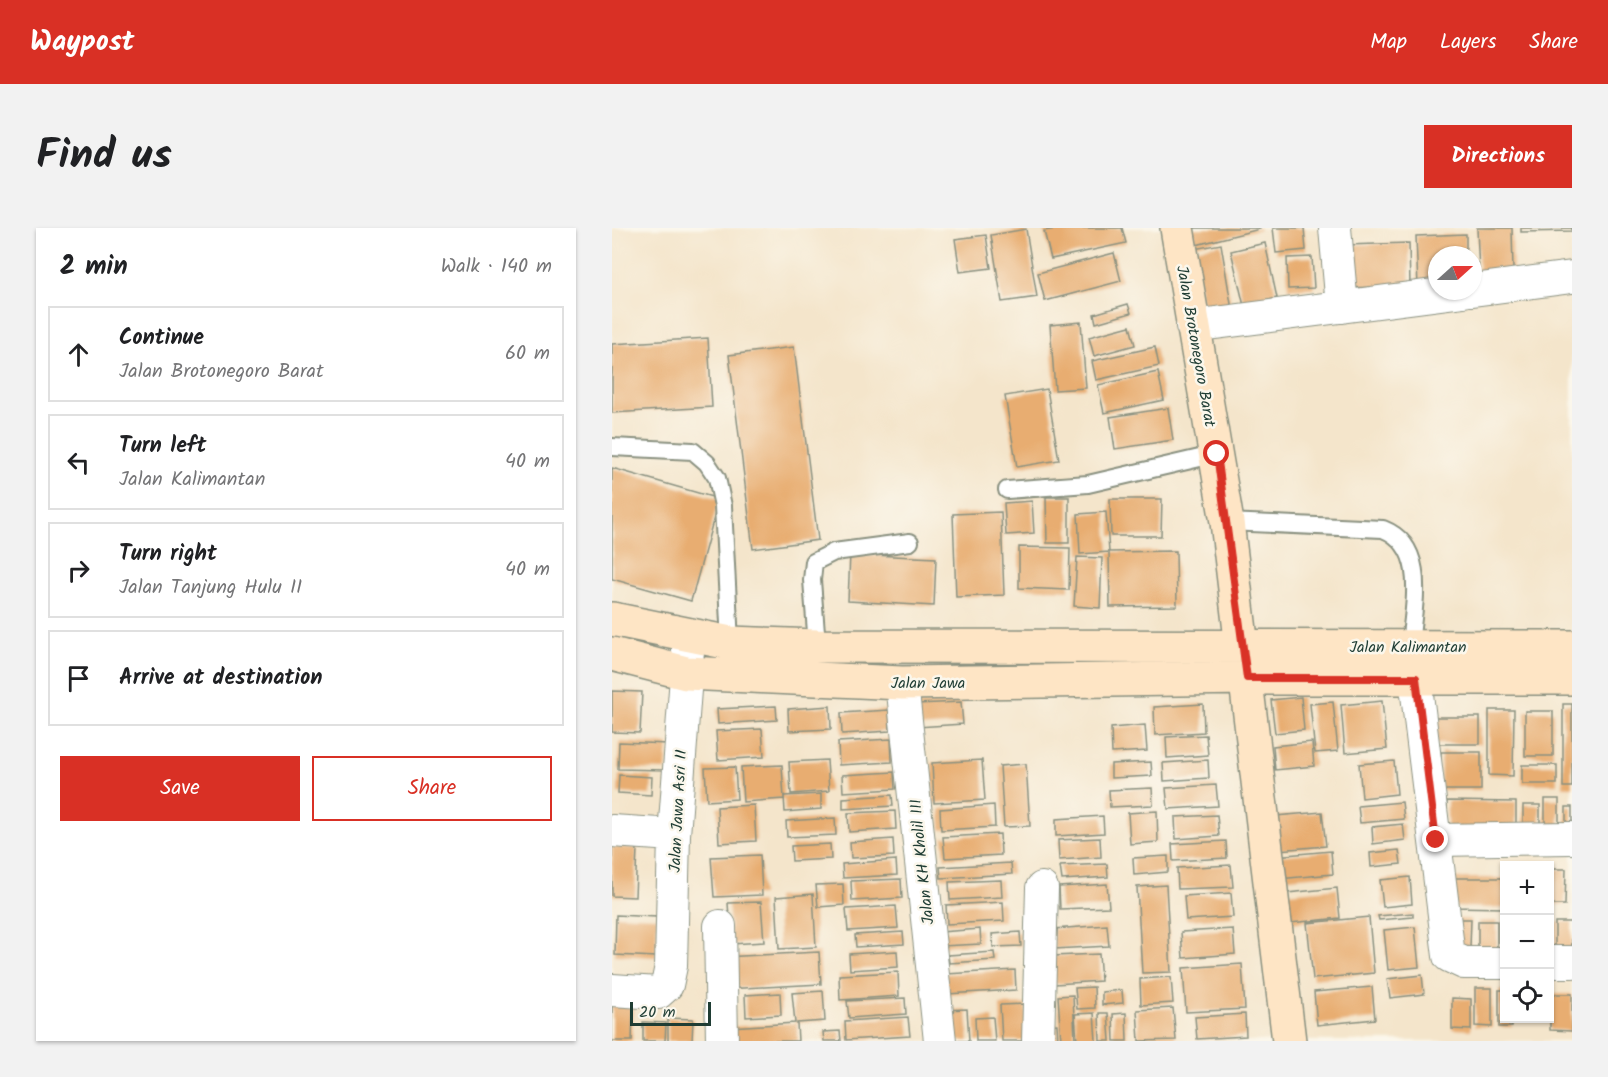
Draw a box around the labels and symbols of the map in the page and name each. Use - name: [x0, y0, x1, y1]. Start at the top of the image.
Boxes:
- north arrow: [1428, 246, 1482, 300]
- street label: Jalan Brotonegoro Barat: [1169, 263, 1222, 430]
- route start: [1203, 440, 1229, 466]
- street label: Jalan Kalimantan: [1349, 635, 1467, 660]
- street label: Jalan Jawa: [891, 671, 965, 696]
- street label: Jalan Jawa Asri II: [663, 749, 694, 873]
- street label: Jalan KH Kholil III: [903, 798, 942, 926]
- route end: [1422, 826, 1448, 852]
- scale bar: [630, 999, 711, 1026]

